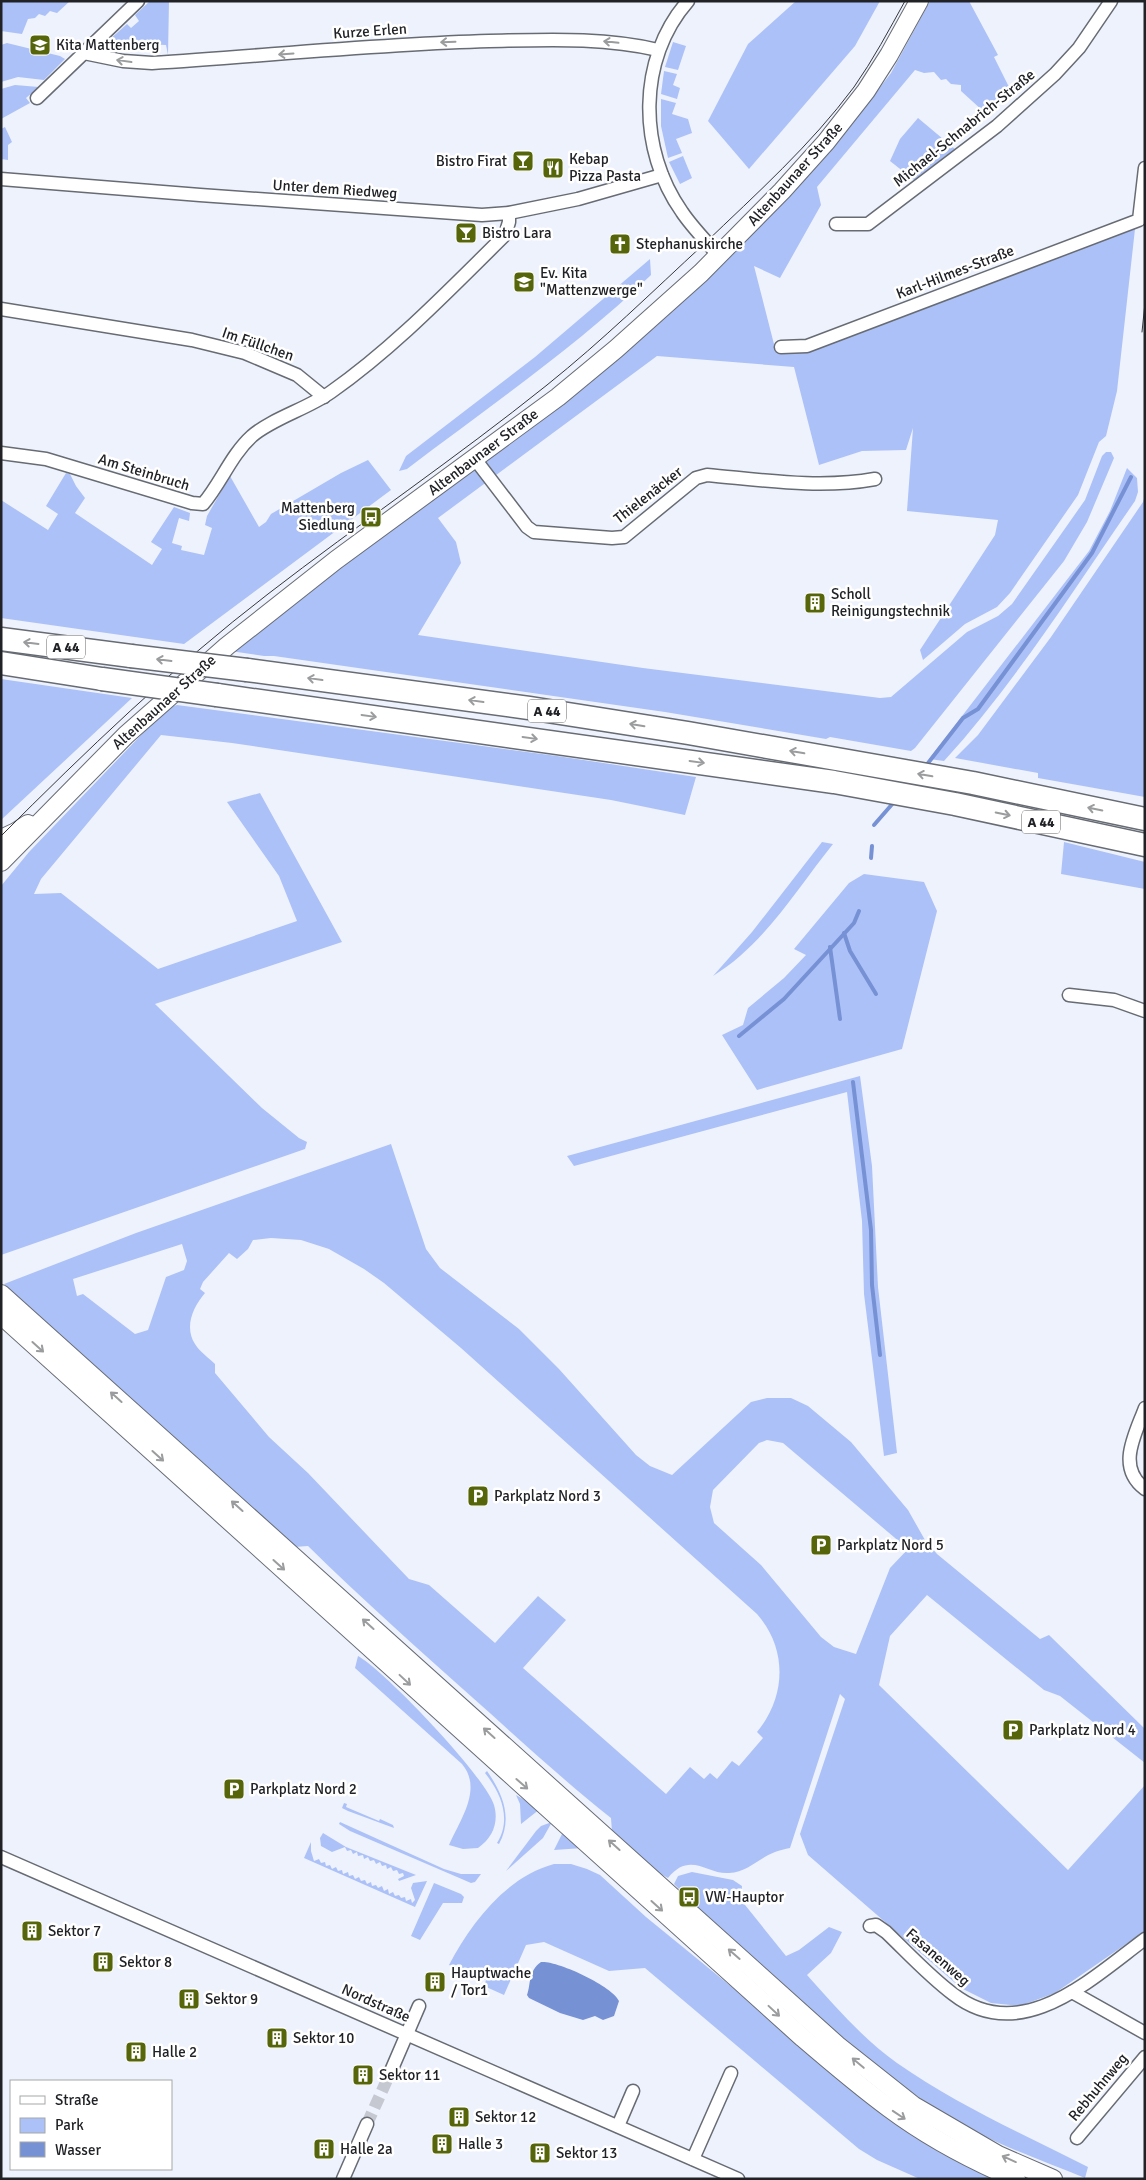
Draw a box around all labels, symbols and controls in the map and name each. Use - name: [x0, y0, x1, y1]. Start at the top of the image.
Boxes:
- street label: Kurze Erlen: [333, 19, 407, 43]
- school or university icon: Kita Mattenberg: [28, 33, 52, 57]
- place label: Kita Mattenberg: [56, 36, 159, 54]
- one-way arrow: [603, 37, 619, 47]
- one-way arrow: [440, 38, 456, 47]
- one-way arrow: [278, 49, 294, 59]
- one-way arrow: [116, 55, 132, 65]
- street label: Michael-Schnabrich-Straße: [890, 65, 1038, 191]
- street label: Altenbaunaer Straße: [744, 118, 846, 230]
- bar icon: Bistro Firat: [511, 149, 535, 173]
- place label: Kebap Pizza Pasta: [569, 150, 641, 185]
- place label: Bistro Firat: [436, 152, 507, 170]
- restaurant icon: Kebap Pizza Pasta: [541, 156, 565, 180]
- street label: Unter dem Riedweg: [272, 176, 398, 202]
- bar icon: Bistro Lara: [454, 221, 478, 245]
- place label: Bistro Lara: [482, 224, 552, 242]
- church icon: Stephanuskirche: [608, 232, 632, 256]
- place label: Stephanuskirche: [636, 235, 743, 253]
- street label: Karl-Hilmes-Straße: [893, 241, 1017, 303]
- place label: Ev. Kita "Mattenzwerge": [540, 264, 643, 299]
- school or university icon: Ev. Kita "Mattenzwerge": [512, 270, 536, 294]
- street label: Im Füllchen: [220, 323, 296, 365]
- street label: Altenbaunaer Straße: [424, 405, 542, 499]
- street label: Am Steinbruch: [96, 450, 192, 494]
- street label: Thielenäcker: [610, 462, 686, 527]
- place label: Mattenberg Siedlung: [281, 499, 355, 534]
- bus stop icon: Mattenberg Siedlung: [359, 505, 383, 529]
- place label: Scholl Reinigungstechnik: [831, 585, 951, 620]
- building icon: Scholl Reinigungstechnik: [803, 591, 827, 615]
- road number: A 44: [47, 636, 85, 659]
- one-way arrow: [23, 638, 39, 648]
- street label: Altenbaunaer Straße: [108, 651, 220, 753]
- one-way arrow: [157, 655, 173, 665]
- one-way arrow: [307, 674, 323, 684]
- one-way arrow: [468, 696, 484, 706]
- road number: A 44: [528, 699, 566, 722]
- one-way arrow: [361, 711, 377, 721]
- one-way arrow: [629, 720, 645, 730]
- one-way arrow: [522, 733, 538, 743]
- one-way arrow: [789, 747, 805, 757]
- one-way arrow: [689, 757, 705, 767]
- one-way arrow: [918, 769, 934, 779]
- one-way arrow: [1087, 803, 1103, 813]
- one-way arrow: [994, 810, 1010, 819]
- road number: A 44: [1022, 810, 1060, 834]
- one-way arrow: [31, 1341, 44, 1353]
- one-way arrow: [109, 1391, 122, 1403]
- one-way arrow: [152, 1450, 165, 1462]
- parking icon: Parkplatz Nord 3: [466, 1484, 490, 1508]
- place label: Parkplatz Nord 3: [494, 1487, 601, 1505]
- one-way arrow: [230, 1500, 243, 1512]
- parking icon: Parkplatz Nord 5: [809, 1533, 833, 1557]
- place label: Parkplatz Nord 5: [837, 1536, 944, 1554]
- one-way arrow: [273, 1559, 286, 1570]
- one-way arrow: [362, 1618, 375, 1630]
- one-way arrow: [398, 1674, 411, 1685]
- parking icon: Parkplatz Nord 4: [1001, 1718, 1025, 1742]
- place label: Parkplatz Nord 4: [1029, 1721, 1136, 1739]
- one-way arrow: [482, 1727, 495, 1738]
- parking icon: Parkplatz Nord 2: [222, 1777, 246, 1801]
- one-way arrow: [516, 1778, 529, 1790]
- place label: Parkplatz Nord 2: [250, 1780, 357, 1798]
- one-way arrow: [607, 1839, 620, 1851]
- bus stop icon: VW-Hauptor: [677, 1885, 701, 1909]
- place label: VW-Hauptor: [705, 1888, 784, 1906]
- one-way arrow: [650, 1900, 663, 1911]
- building icon: Sektor 7: [20, 1919, 44, 1943]
- place label: Sektor 7: [48, 1922, 101, 1940]
- street label: Fasanenweg: [902, 1924, 974, 1990]
- one-way arrow: [728, 1948, 741, 1960]
- building icon: Sektor 8: [91, 1950, 115, 1974]
- place label: Sektor 8: [119, 1953, 172, 1971]
- place label: Hauptwache / Tor1: [451, 1964, 531, 1999]
- building icon: Hauptwache / Tor1: [423, 1970, 447, 1994]
- street label: Nordstraße: [339, 1980, 413, 2026]
- building icon: Sektor 9: [177, 1987, 201, 2011]
- place label: Sektor 9: [205, 1990, 258, 2008]
- one-way arrow: [768, 2005, 780, 2017]
- building icon: Sektor 10: [265, 2026, 289, 2050]
- place label: Sektor 10: [293, 2029, 354, 2047]
- building icon: Halle 2: [124, 2040, 148, 2064]
- place label: Halle 2: [152, 2043, 197, 2061]
- street label: Rebhuhnweg: [1064, 2049, 1132, 2124]
- one-way arrow: [851, 2057, 864, 2068]
- building icon: Sektor 11: [351, 2063, 375, 2087]
- place label: Sektor 11: [379, 2066, 440, 2084]
- legend: [10, 2080, 172, 2170]
- text: Straße: [55, 2091, 99, 2109]
- building icon: Sektor 12: [447, 2105, 471, 2129]
- place label: Sektor 12: [475, 2108, 536, 2126]
- one-way arrow: [892, 2110, 906, 2120]
- text: Park: [55, 2116, 84, 2134]
- building icon: Halle 3: [430, 2132, 454, 2156]
- place label: Halle 3: [458, 2135, 503, 2153]
- building icon: Halle 2a: [312, 2137, 336, 2161]
- place label: Halle 2a: [340, 2140, 393, 2158]
- text: Wasser: [55, 2141, 101, 2159]
- building icon: Sektor 13: [528, 2141, 552, 2165]
- place label: Sektor 13: [556, 2144, 617, 2162]
- one-way arrow: [1002, 2154, 1017, 2164]

